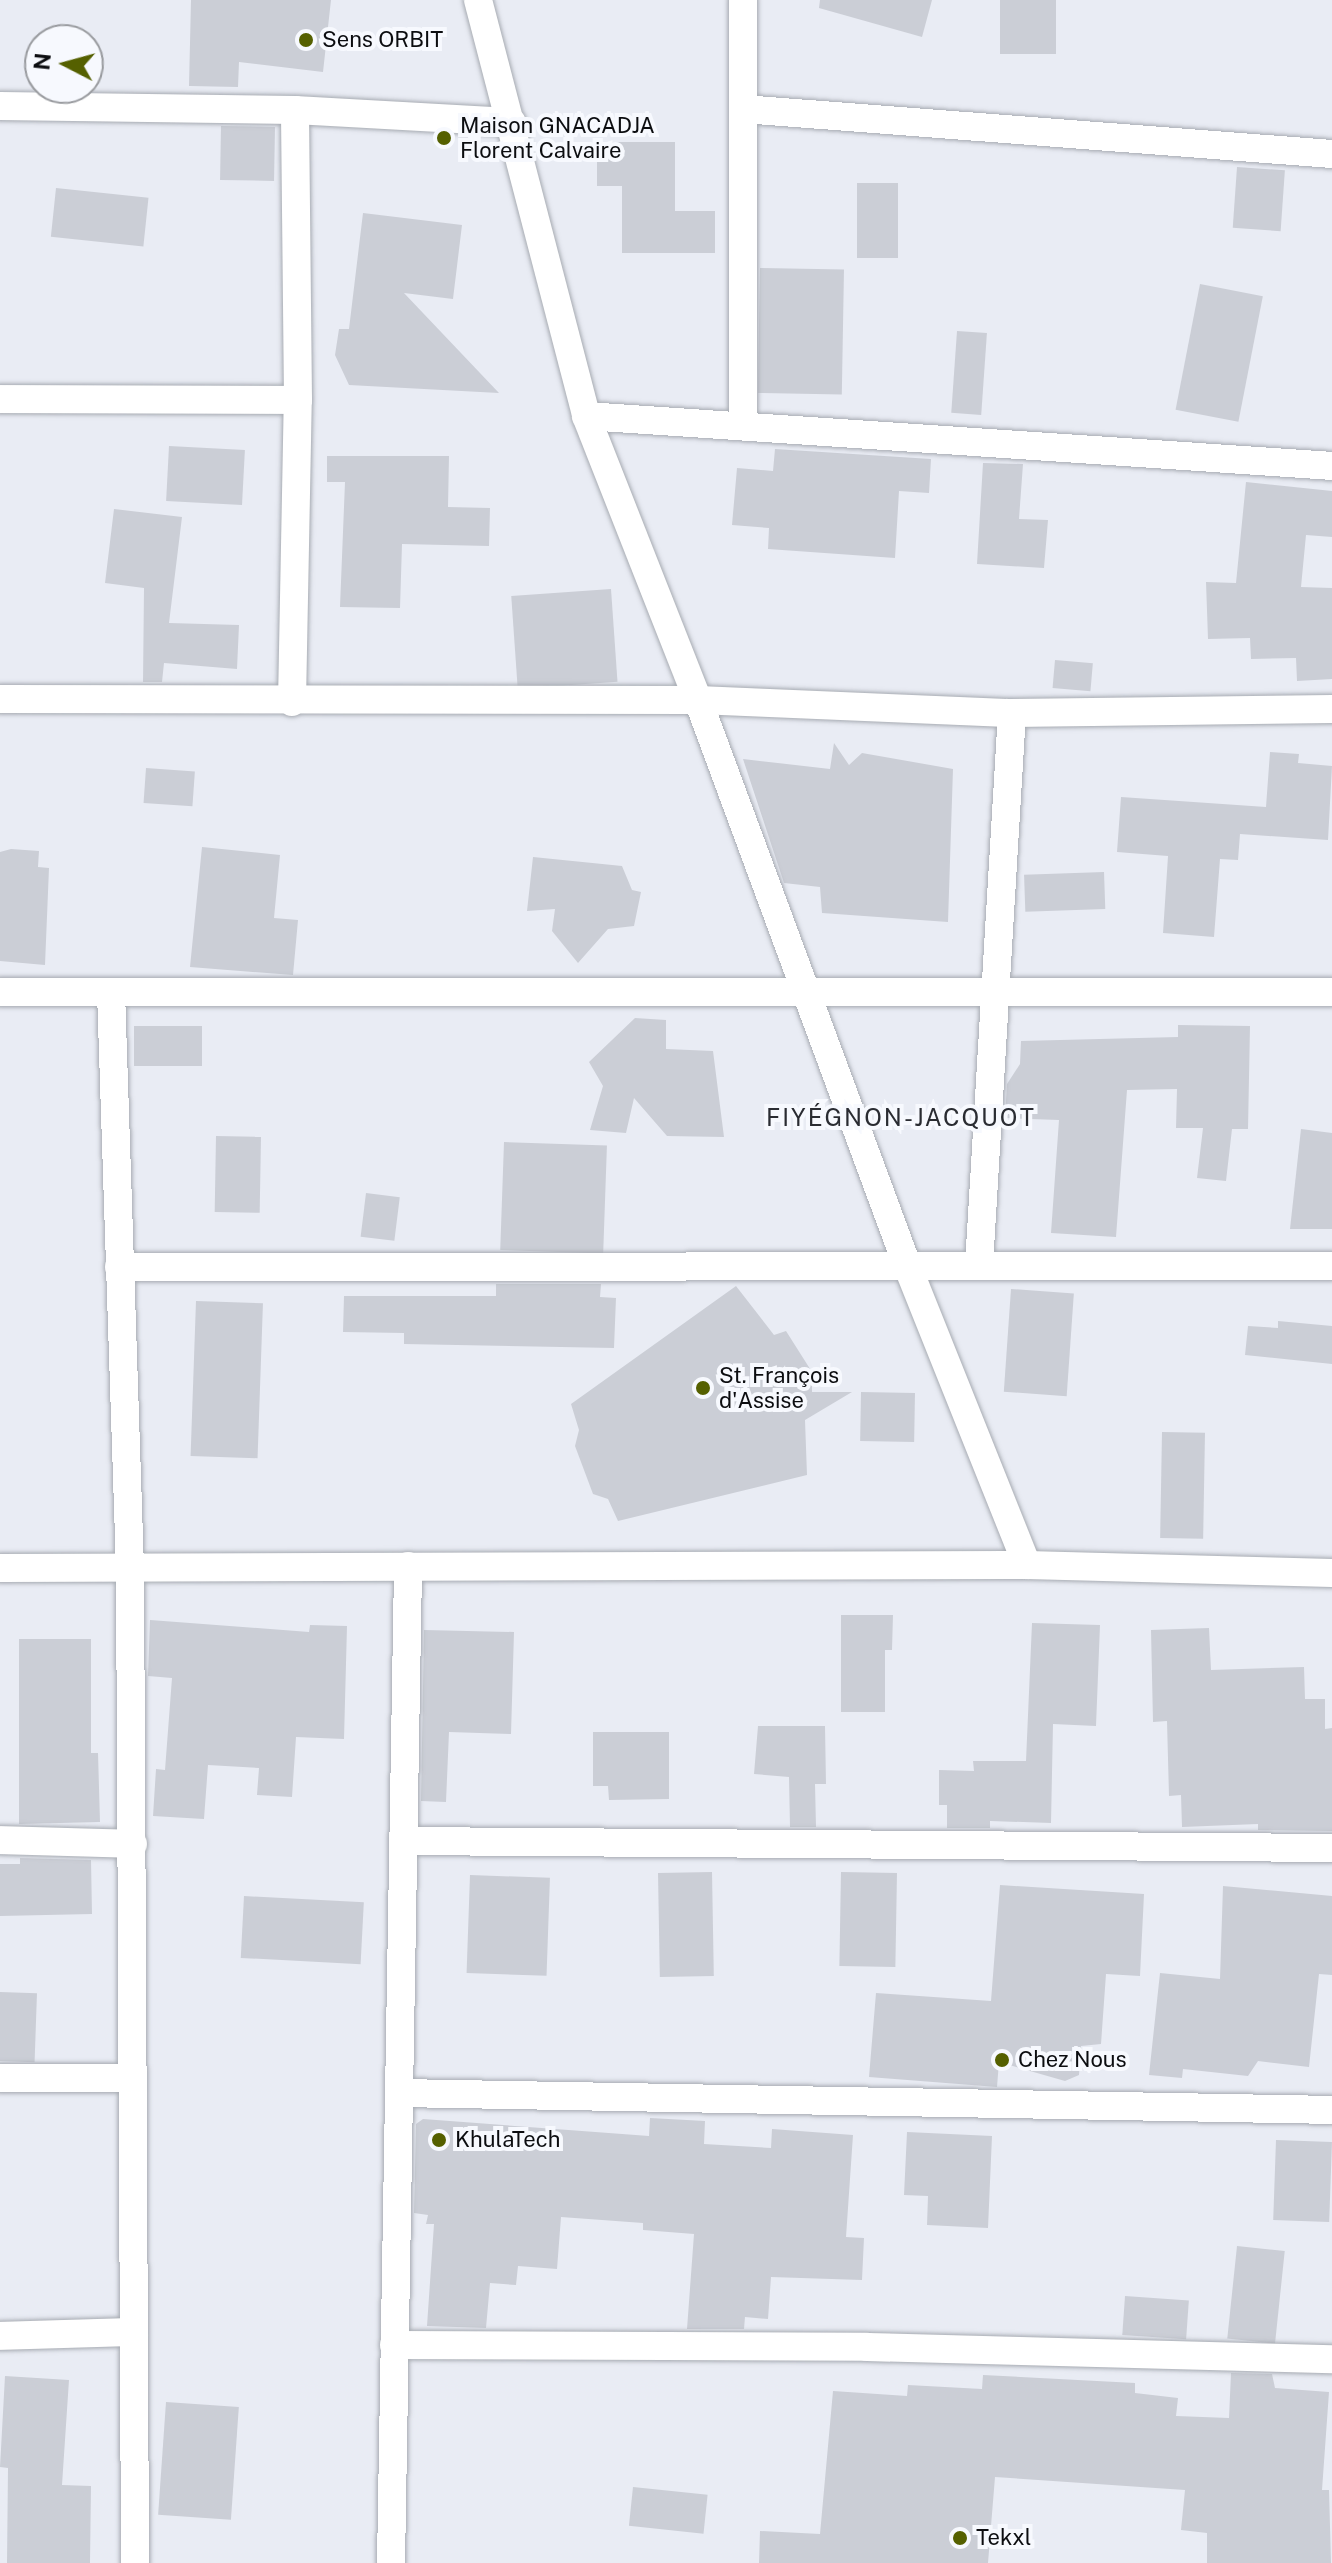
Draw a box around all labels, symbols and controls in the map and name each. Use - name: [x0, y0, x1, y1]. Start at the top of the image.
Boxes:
- north arrow: [24, 24, 104, 104]
- place label: Sens ORBIT: [322, 27, 443, 53]
- marker: Sens ORBIT: [297, 31, 315, 49]
- text: N: [28, 52, 56, 72]
- place label: Maison GNACADJA Florent Calvaire: [460, 112, 655, 164]
- marker: Maison GNACADJA Florent Calvaire: [435, 129, 453, 147]
- district label: FIYÉGNON-JACQUOT: [766, 1104, 1036, 1132]
- place label: St. François d'Assise: [719, 1362, 839, 1414]
- marker: St. François d'Assise: [694, 1379, 712, 1397]
- place label: Chez Nous: [1018, 2047, 1127, 2073]
- marker: Chez Nous: [993, 2051, 1011, 2069]
- place label: KhulaTech: [455, 2127, 560, 2153]
- marker: KhulaTech: [430, 2131, 448, 2149]
- place label: Tekxl: [976, 2525, 1031, 2551]
- marker: Tekxl: [951, 2529, 969, 2547]

